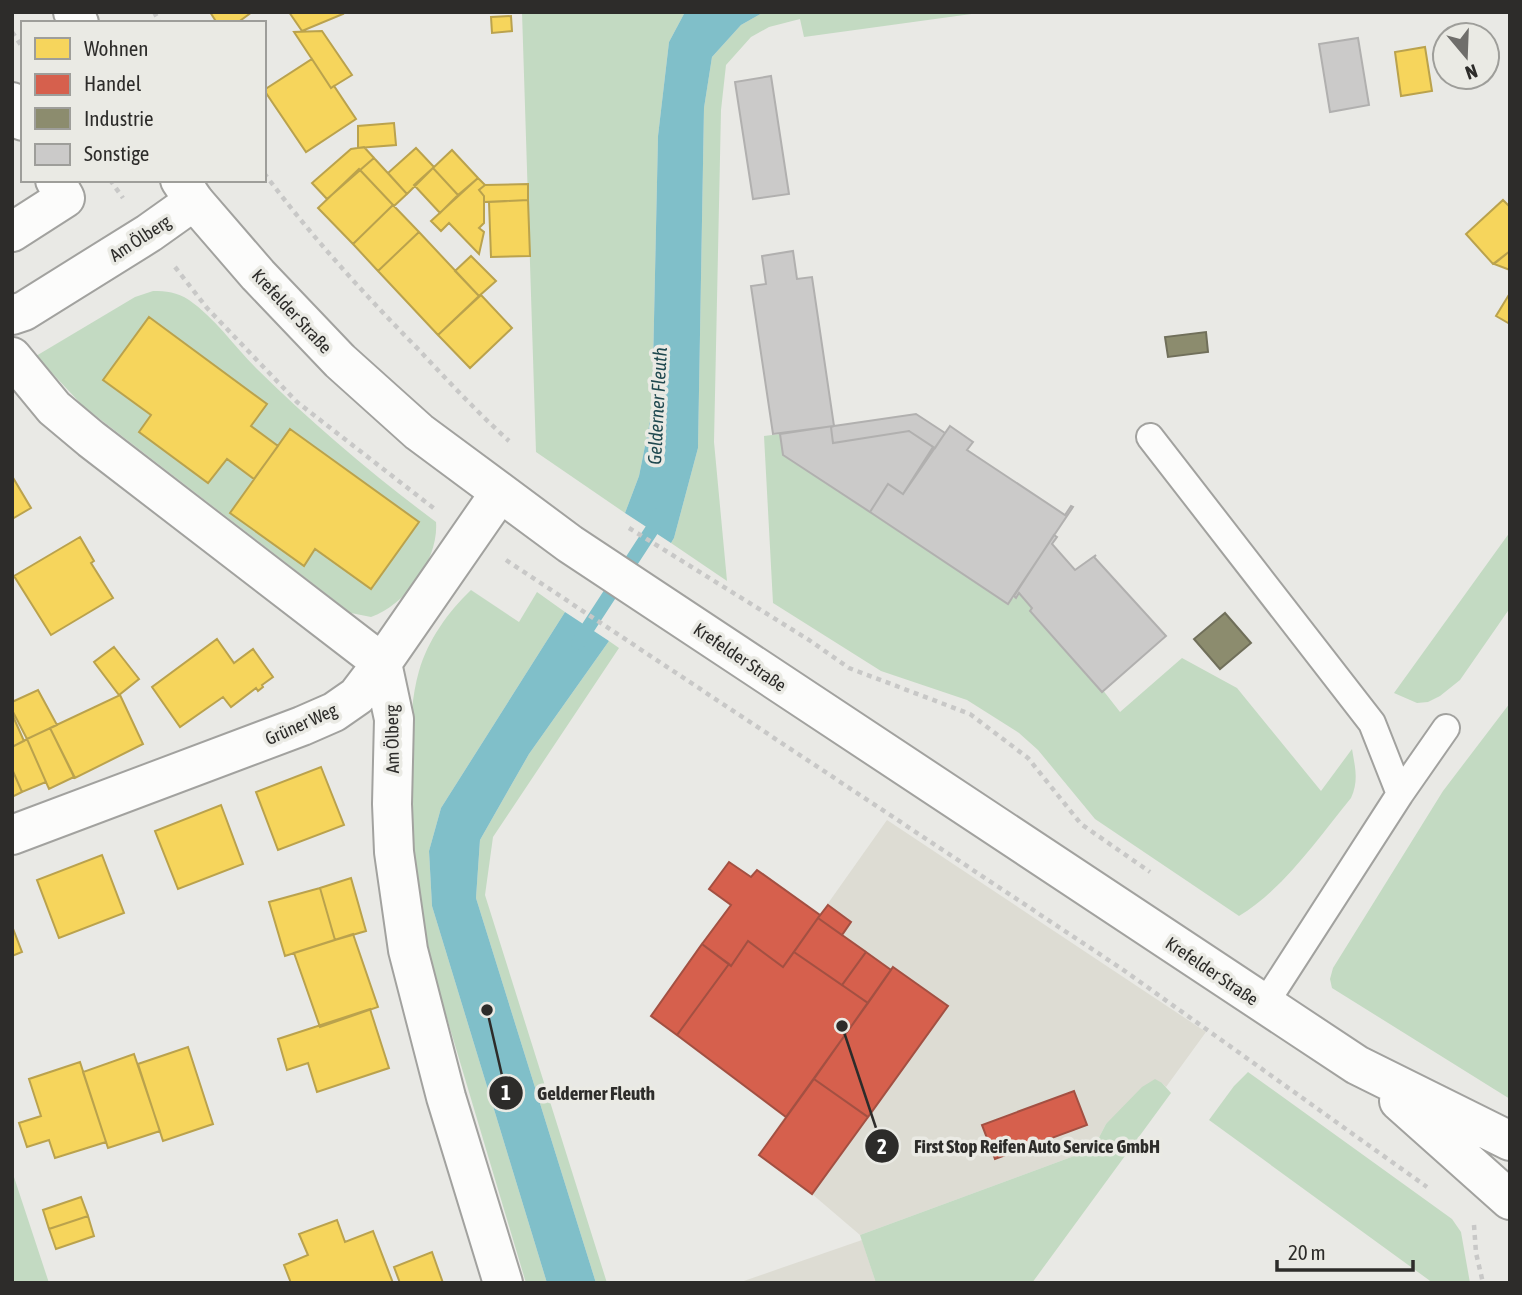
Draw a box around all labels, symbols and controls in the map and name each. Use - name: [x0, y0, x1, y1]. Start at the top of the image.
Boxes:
- legend: [21, 21, 266, 182]
- north arrow: [1431, 21, 1501, 91]
- text: Wohnen: [84, 36, 149, 60]
- text: N: [1463, 60, 1480, 84]
- text: Handel: [84, 71, 142, 95]
- text: Industrie: [84, 106, 154, 130]
- text: Sonstige: [84, 141, 149, 165]
- street label: Am Ölberg: [105, 210, 175, 266]
- street label: Krefelder Straße: [248, 265, 336, 357]
- water label: Gelderner Fleuth: [643, 347, 671, 465]
- street label: Krefelder Straße: [690, 618, 790, 696]
- street label: Grüner Weg: [262, 699, 341, 749]
- street label: Am Ölberg: [381, 704, 403, 774]
- street label: Krefelder Straße: [1162, 932, 1262, 1010]
- callout: Gelderner Fleuth: [488, 1073, 669, 1113]
- text: 1: [501, 1080, 511, 1104]
- text: Gelderner Fleuth: [537, 1082, 655, 1104]
- callout: First Stop Reifen Auto Service GmbH: [865, 1126, 1174, 1166]
- text: 2: [877, 1134, 887, 1158]
- text: First Stop Reifen Auto Service GmbH: [914, 1135, 1160, 1157]
- scale bar: [1277, 1228, 1414, 1272]
- text: 20 m: [1288, 1240, 1326, 1264]

